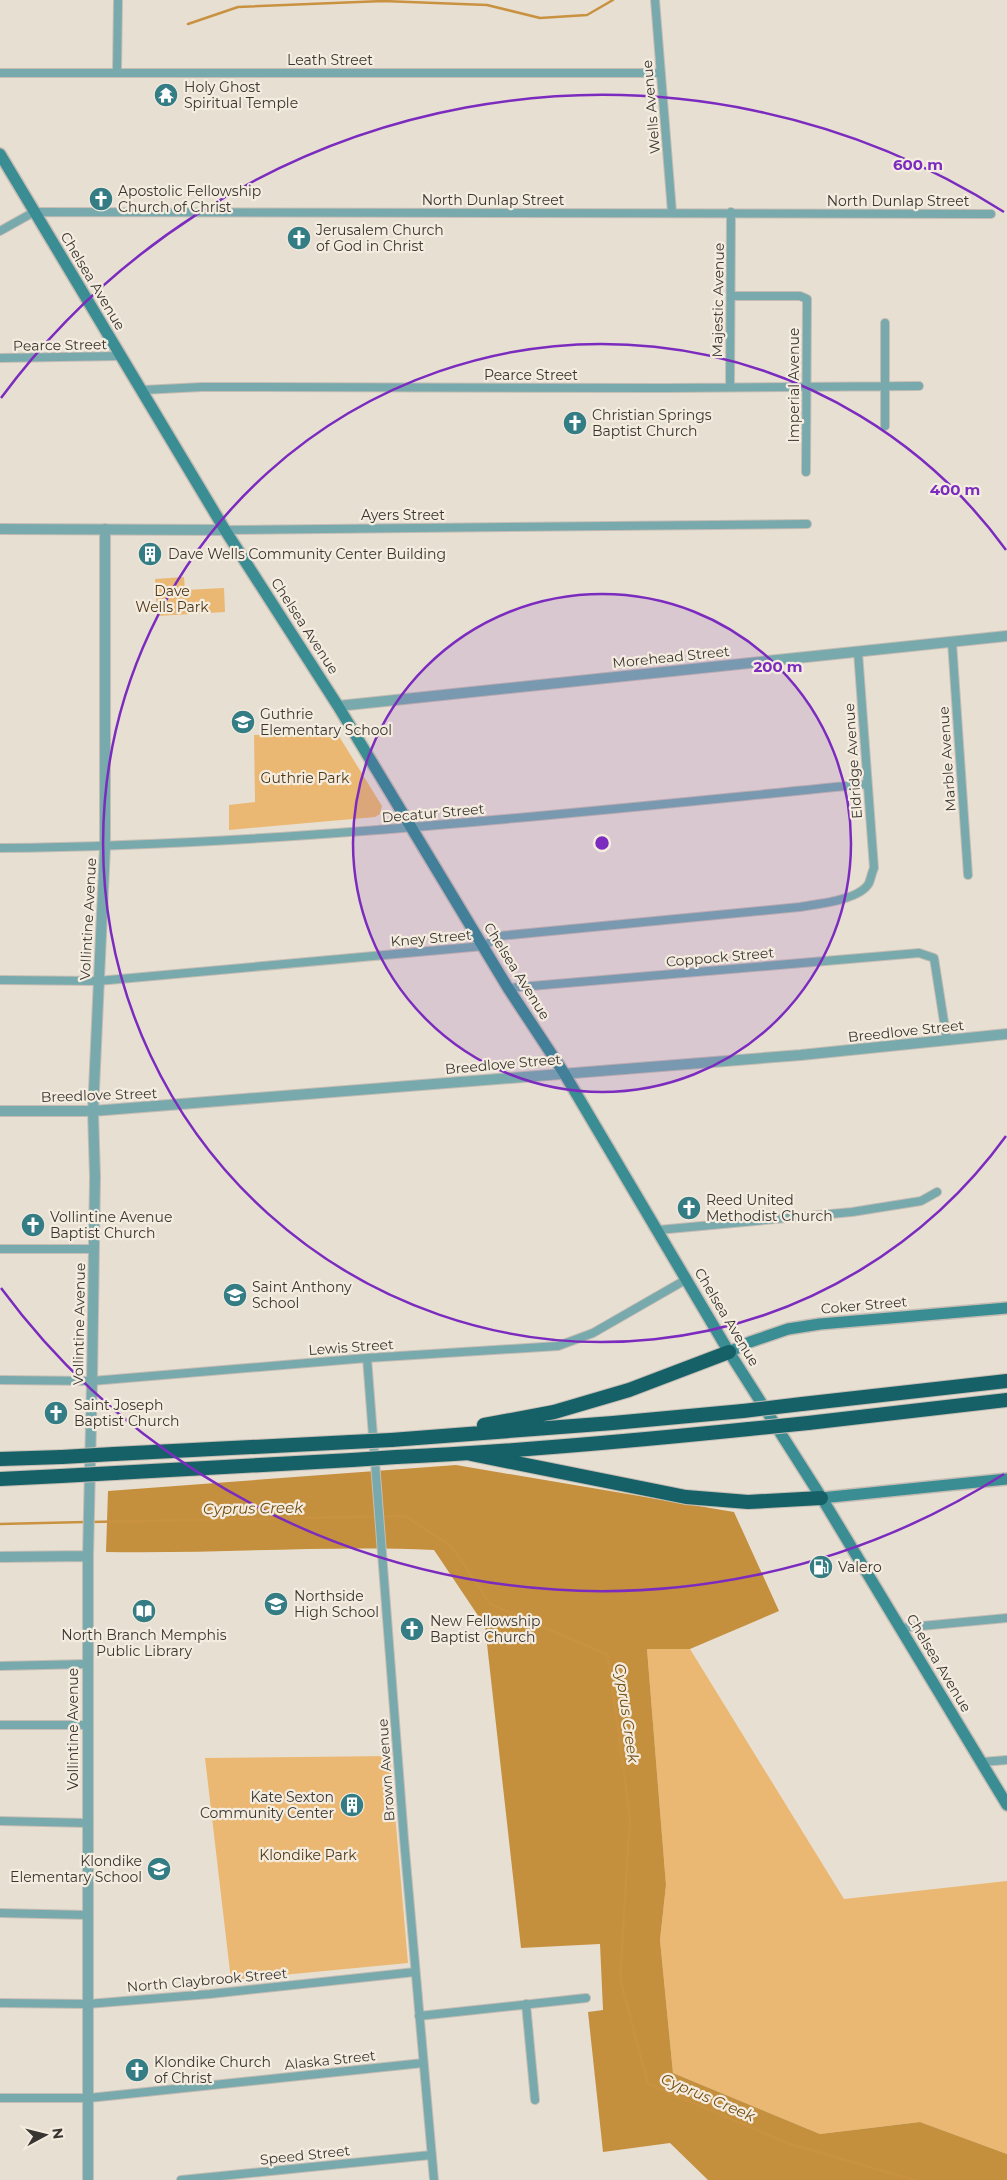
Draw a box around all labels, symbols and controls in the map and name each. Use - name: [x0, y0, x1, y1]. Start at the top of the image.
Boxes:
- street label: Leath Street: [287, 51, 373, 69]
- street label: Wells Avenue: [638, 59, 664, 155]
- place label: Holy Ghost Spiritual Temple: [184, 78, 298, 112]
- temple icon: Holy Ghost Spiritual Temple: [153, 82, 179, 108]
- text: 600 m: [893, 155, 943, 174]
- place label: Apostolic Fellowship Church of Christ: [118, 182, 261, 216]
- church icon: Apostolic Fellowship Church of Christ: [88, 186, 114, 212]
- street label: North Dunlap Street: [422, 191, 565, 209]
- street label: North Dunlap Street: [827, 192, 970, 210]
- place label: Jerusalem Church of God in Christ: [315, 221, 444, 255]
- church icon: Jerusalem Church of God in Christ: [286, 225, 312, 251]
- street label: Chelsea Avenue: [57, 229, 129, 333]
- street label: Majestic Avenue: [708, 243, 728, 357]
- street label: Imperial Avenue: [785, 328, 803, 442]
- street label: Pearce Street: [13, 335, 107, 355]
- street label: Pearce Street: [484, 366, 578, 384]
- place label: Christian Springs Baptist Church: [592, 406, 712, 440]
- church icon: Christian Springs Baptist Church: [562, 410, 588, 436]
- text: 400 m: [930, 480, 980, 499]
- street label: Ayers Street: [361, 506, 445, 524]
- building icon: Dave Wells Community Center Building: [137, 541, 163, 567]
- place label: Dave Wells Community Center Building: [168, 545, 446, 563]
- street label: Chelsea Avenue: [267, 574, 343, 678]
- park label: Dave Wells Park: [135, 582, 209, 616]
- street label: Morehead Street: [612, 642, 731, 672]
- text: 200 m: [753, 657, 803, 676]
- street label: Eldridge Avenue: [840, 703, 866, 819]
- place label: Guthrie Elementary School: [260, 705, 392, 739]
- street label: Marble Avenue: [934, 706, 960, 812]
- school or university icon: Guthrie Elementary School: [230, 709, 256, 735]
- park label: Guthrie Park: [261, 769, 350, 787]
- street label: Decatur Street: [381, 800, 485, 826]
- centre of rings: [593, 834, 611, 852]
- street label: Vollintine Avenue: [76, 857, 100, 981]
- street label: Chelsea Avenue: [480, 919, 554, 1023]
- street label: Kney Street: [390, 925, 473, 951]
- street label: Coppock Street: [665, 943, 775, 971]
- street label: Breedlove Street: [847, 1016, 965, 1046]
- street label: Breedlove Street: [444, 1050, 562, 1078]
- street label: Breedlove Street: [40, 1084, 158, 1106]
- place label: Reed United Methodist Church: [706, 1191, 833, 1225]
- church icon: Reed United Methodist Church: [676, 1195, 702, 1221]
- place label: Vollintine Avenue Baptist Church: [50, 1208, 172, 1242]
- church icon: Vollintine Avenue Baptist Church: [20, 1212, 46, 1238]
- street label: Vollintine Avenue: [69, 1263, 89, 1385]
- street label: Chelsea Avenue: [691, 1265, 763, 1369]
- place label: Saint Anthony School: [252, 1278, 352, 1312]
- school or university icon: Saint Anthony School: [222, 1282, 248, 1308]
- street label: Coker Street: [820, 1292, 908, 1318]
- street label: Lewis Street: [308, 1335, 395, 1359]
- place label: Saint Joseph Baptist Church: [74, 1396, 179, 1430]
- church icon: Saint Joseph Baptist Church: [43, 1400, 69, 1426]
- water label: Cyprus Creek: [203, 1498, 304, 1518]
- fuel station icon: Valero: [808, 1554, 834, 1580]
- place label: Valero: [838, 1558, 882, 1576]
- place label: Northside High School: [294, 1587, 379, 1621]
- school or university icon: Northside High School: [263, 1591, 289, 1617]
- library icon: North Branch Memphis Public Library: [131, 1598, 157, 1624]
- street label: Chelsea Avenue: [903, 1611, 975, 1715]
- place label: New Fellowship Baptist Church: [430, 1612, 541, 1646]
- church icon: New Fellowship Baptist Church: [399, 1616, 425, 1642]
- place label: North Branch Memphis Public Library: [61, 1626, 227, 1660]
- water label: Cyprus Creek: [611, 1662, 644, 1765]
- street label: Vollintine Avenue: [64, 1668, 82, 1790]
- street label: Brown Avenue: [373, 1718, 399, 1822]
- place label: Kate Sexton Community Center: [200, 1788, 334, 1822]
- building icon: Kate Sexton Community Center: [339, 1792, 365, 1818]
- park label: Klondike Park: [259, 1846, 357, 1864]
- place label: Klondike Elementary School: [10, 1852, 142, 1886]
- school or university icon: Klondike Elementary School: [146, 1856, 172, 1882]
- street label: North Claybrook Street: [126, 1964, 288, 1996]
- street label: Alaska Street: [284, 2046, 377, 2074]
- place label: Klondike Church of Christ: [154, 2053, 271, 2087]
- church icon: Klondike Church of Christ: [124, 2057, 150, 2083]
- water label: Cyprus Creek: [658, 2069, 759, 2126]
- north arrow: [20, 2110, 70, 2160]
- text: N: [48, 2127, 68, 2140]
- street label: Speed Street: [259, 2141, 351, 2169]

